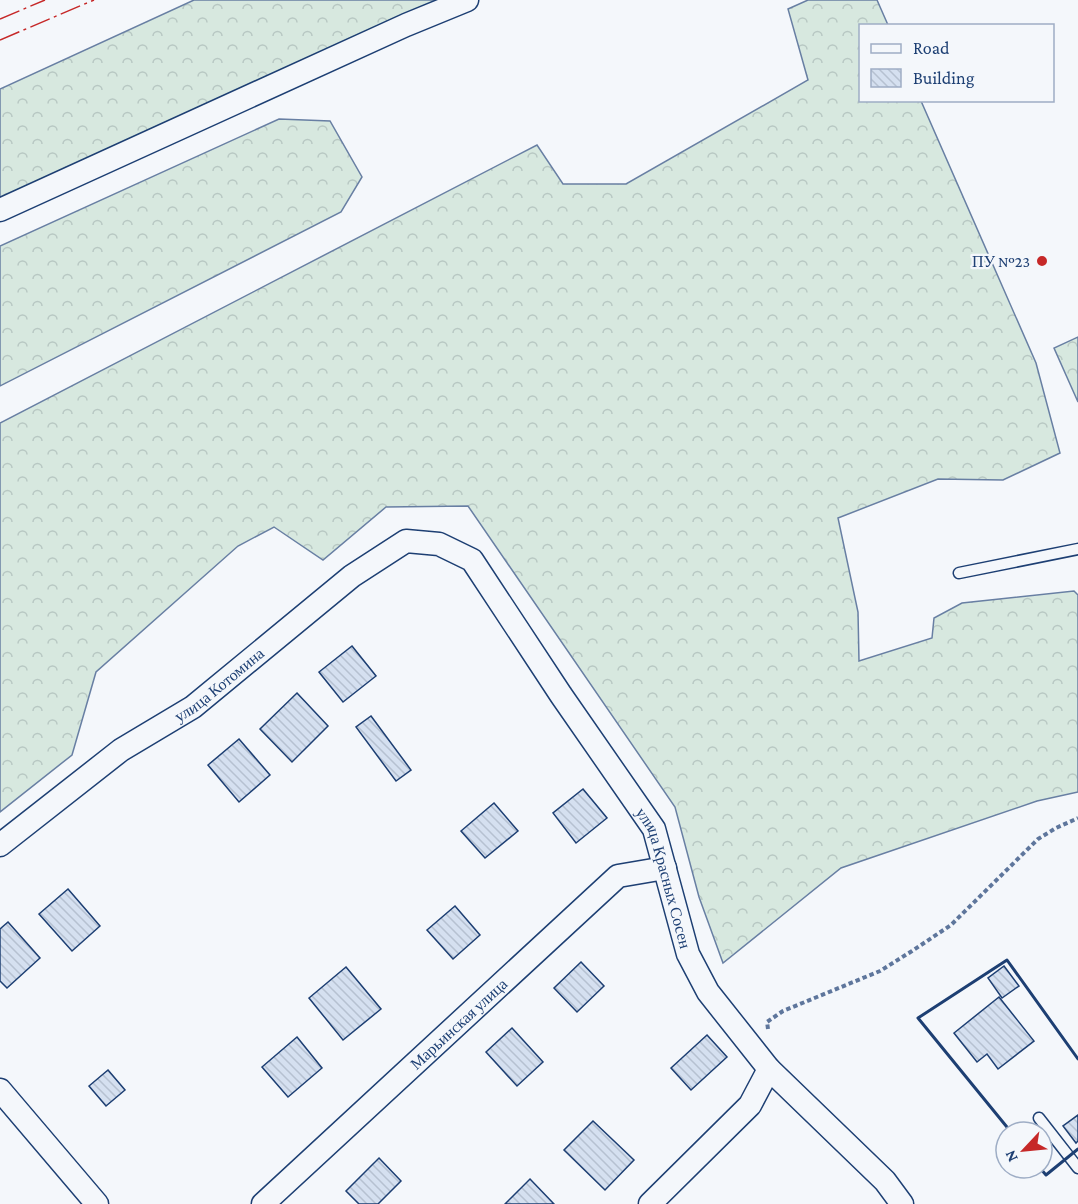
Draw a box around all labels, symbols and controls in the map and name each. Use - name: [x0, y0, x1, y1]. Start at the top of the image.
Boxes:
- legend: [859, 24, 1054, 102]
- text: Road: [913, 38, 950, 58]
- text: Building: [913, 68, 975, 88]
- place label: ПУ №23: [972, 253, 1030, 270]
- marker: ПУ №23: [1035, 254, 1049, 268]
- street label: улица Котомина: [171, 644, 267, 726]
- street label: улица Красных Сосен: [632, 804, 695, 951]
- street label: Марьинская улица: [407, 975, 510, 1072]
- north arrow: [994, 1120, 1054, 1180]
- text: N: [1001, 1148, 1021, 1165]

